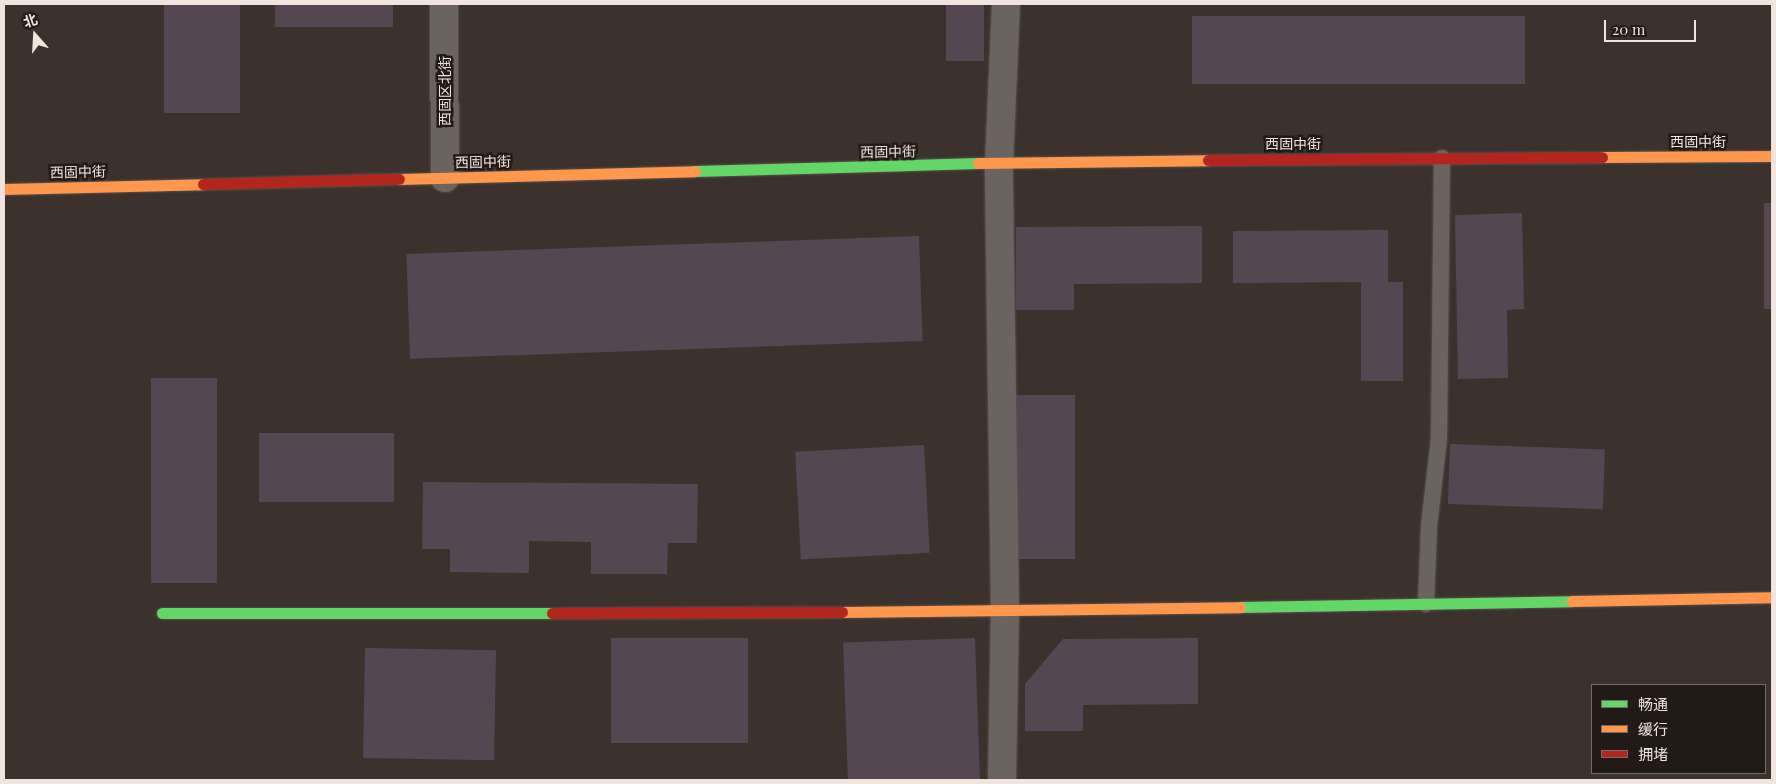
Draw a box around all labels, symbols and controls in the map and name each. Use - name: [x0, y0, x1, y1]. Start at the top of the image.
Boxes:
- text: 北: [20, 9, 40, 32]
- north arrow: [10, 10, 60, 60]
- scale bar: [1606, 10, 1698, 42]
- text: 20 m: [1612, 19, 1645, 39]
- street label: 西固区北街: [437, 56, 453, 126]
- street label: 西固中街: [1670, 134, 1726, 150]
- street label: 西固中街: [1265, 136, 1321, 152]
- street label: 西固中街: [860, 143, 916, 161]
- street label: 西固中街: [455, 153, 511, 171]
- street label: 西固中街: [50, 163, 106, 181]
- legend: [1591, 684, 1766, 774]
- text: 畅通: [1638, 694, 1668, 714]
- text: 缓行: [1638, 719, 1668, 739]
- text: 拥堵: [1638, 744, 1668, 764]

